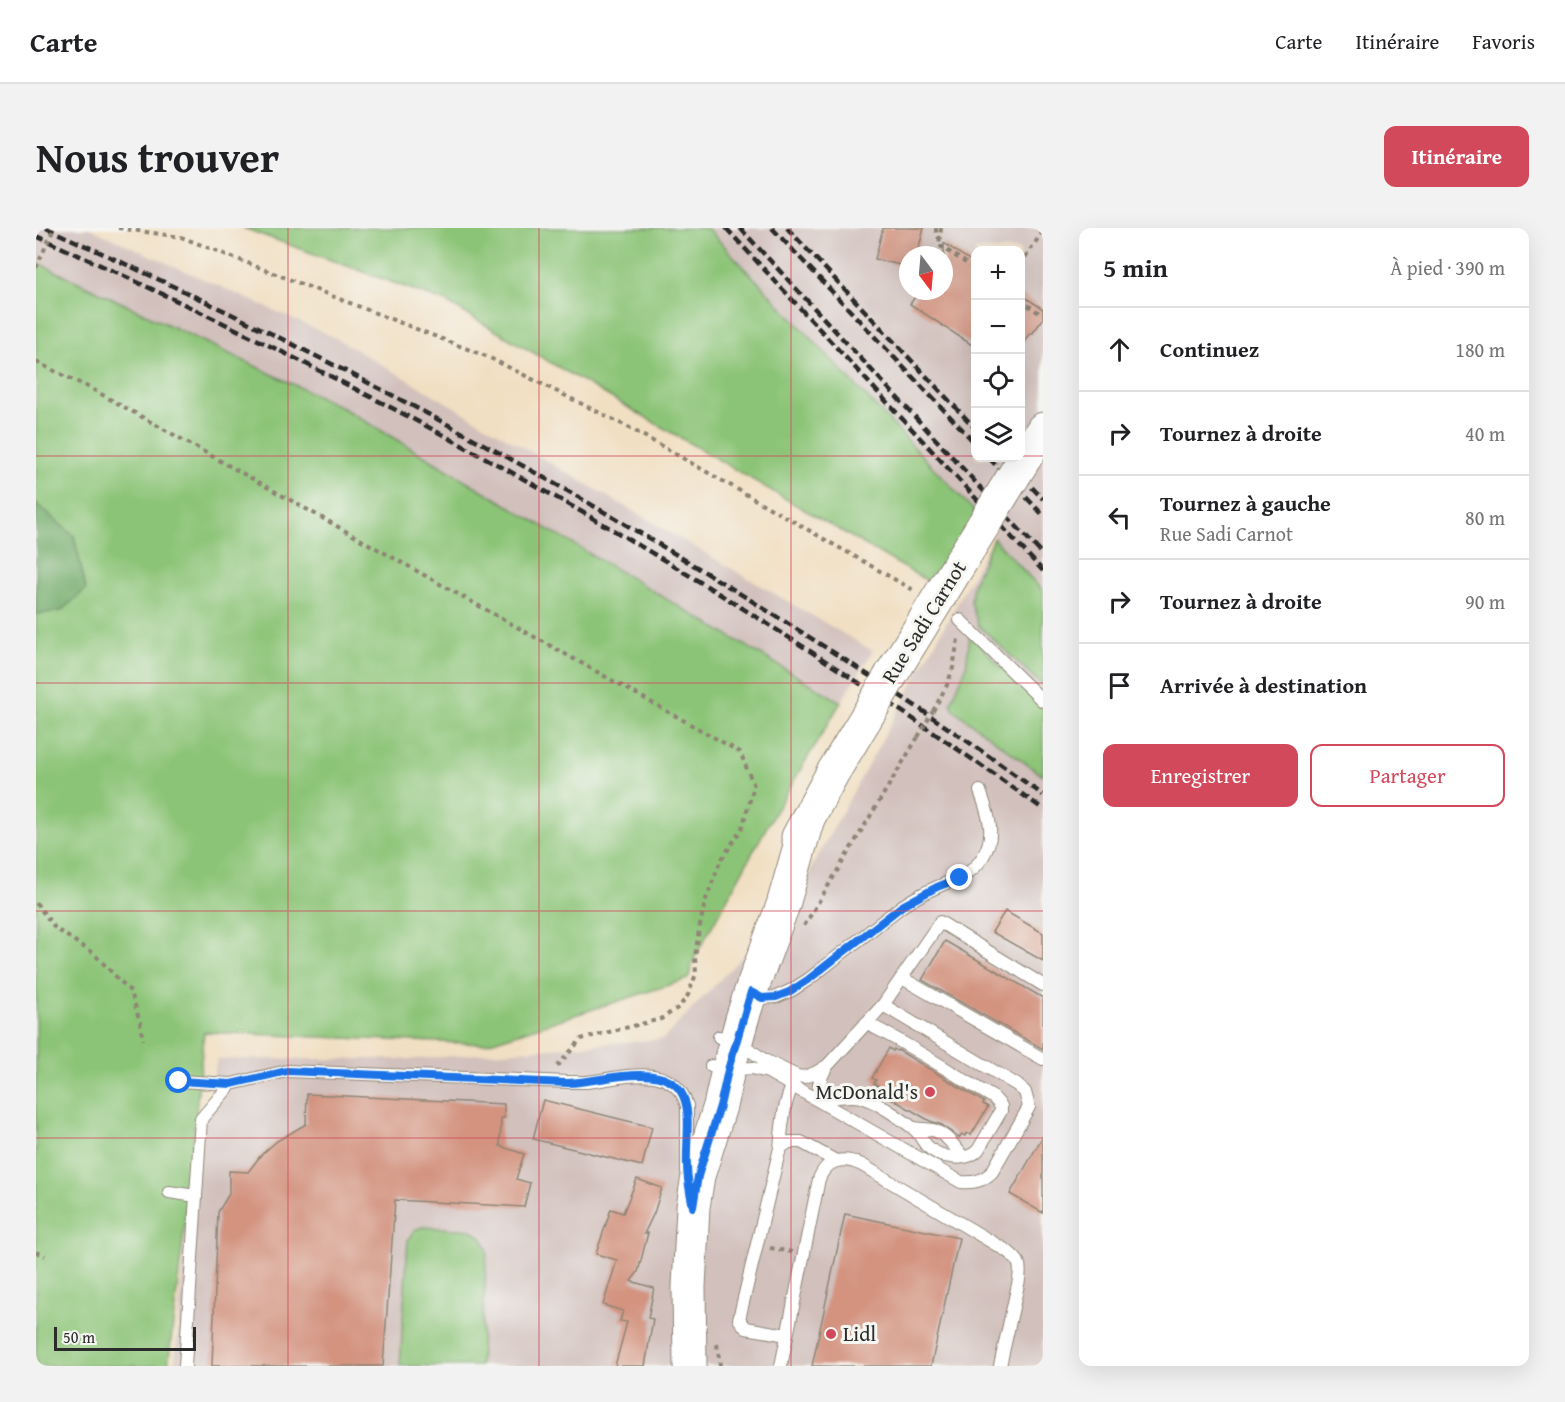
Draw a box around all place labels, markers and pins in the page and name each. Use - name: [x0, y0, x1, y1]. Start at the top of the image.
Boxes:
- place label: McDonald's: [815, 1076, 918, 1107]
- marker: McDonald's: [923, 1085, 937, 1099]
- place label: Lidl: [843, 1318, 876, 1349]
- marker: Lidl: [824, 1327, 838, 1341]

